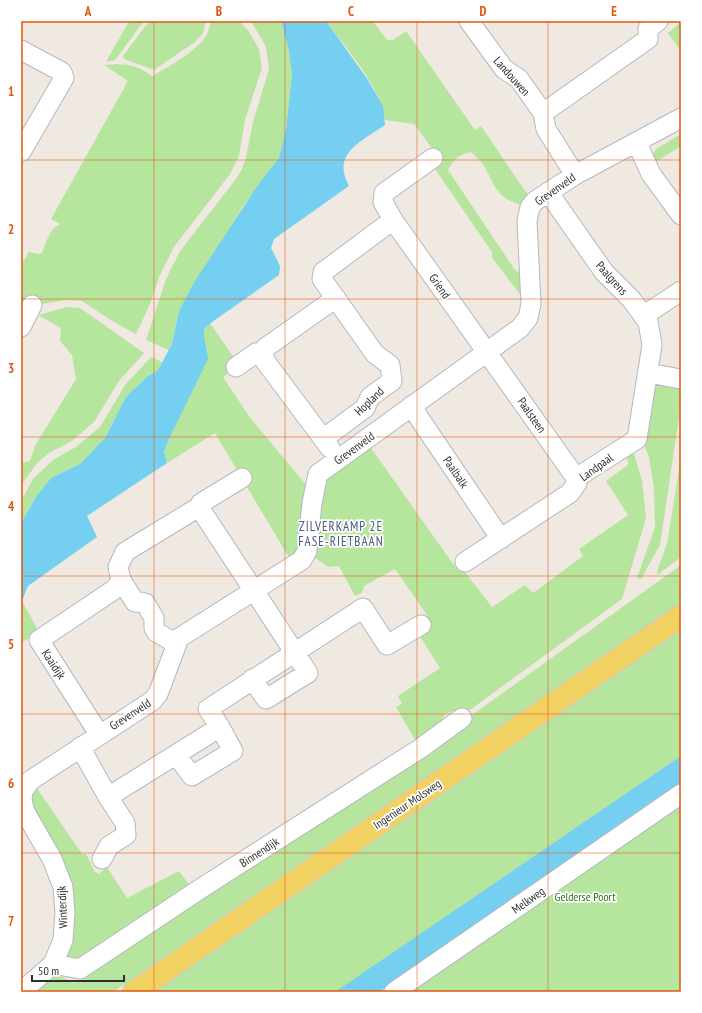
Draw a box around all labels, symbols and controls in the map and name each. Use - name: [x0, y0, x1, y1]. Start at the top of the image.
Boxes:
- text: A: [84, 3, 92, 20]
- text: B: [216, 3, 222, 20]
- text: C: [348, 3, 354, 20]
- text: D: [480, 3, 487, 20]
- text: E: [611, 3, 617, 20]
- street label: Landouwen: [490, 53, 534, 99]
- text: 1: [8, 83, 14, 100]
- street label: Grevenveld: [532, 170, 578, 208]
- text: 2: [8, 221, 14, 238]
- street label: Paalgrens: [593, 258, 631, 298]
- street label: Griend: [426, 271, 454, 301]
- text: 3: [8, 360, 14, 377]
- street label: Hopland: [351, 383, 387, 419]
- street label: Paalsteen: [514, 394, 550, 436]
- street label: Grevenveld: [331, 428, 377, 468]
- street label: Landpaal: [576, 450, 616, 484]
- street label: Paalbalk: [440, 453, 472, 491]
- text: 4: [8, 498, 15, 515]
- district label: ZILVERKAMP 2E FASE-RIETBAAN: [298, 518, 384, 550]
- text: 5: [8, 636, 14, 653]
- street label: Kaaidijk: [39, 646, 69, 682]
- street label: Grevenveld: [106, 695, 154, 733]
- text: 6: [8, 775, 14, 792]
- street label: Ingenieur Molsweg: [370, 776, 444, 832]
- street label: Binnendijk: [236, 834, 282, 870]
- street label: Melkweg: [509, 883, 547, 917]
- street label: Winterdijk: [53, 885, 71, 929]
- park label: Gelderse Poort: [555, 889, 616, 904]
- text: 7: [8, 913, 14, 930]
- scale bar: [32, 957, 124, 983]
- text: 50 m: [38, 963, 59, 978]

